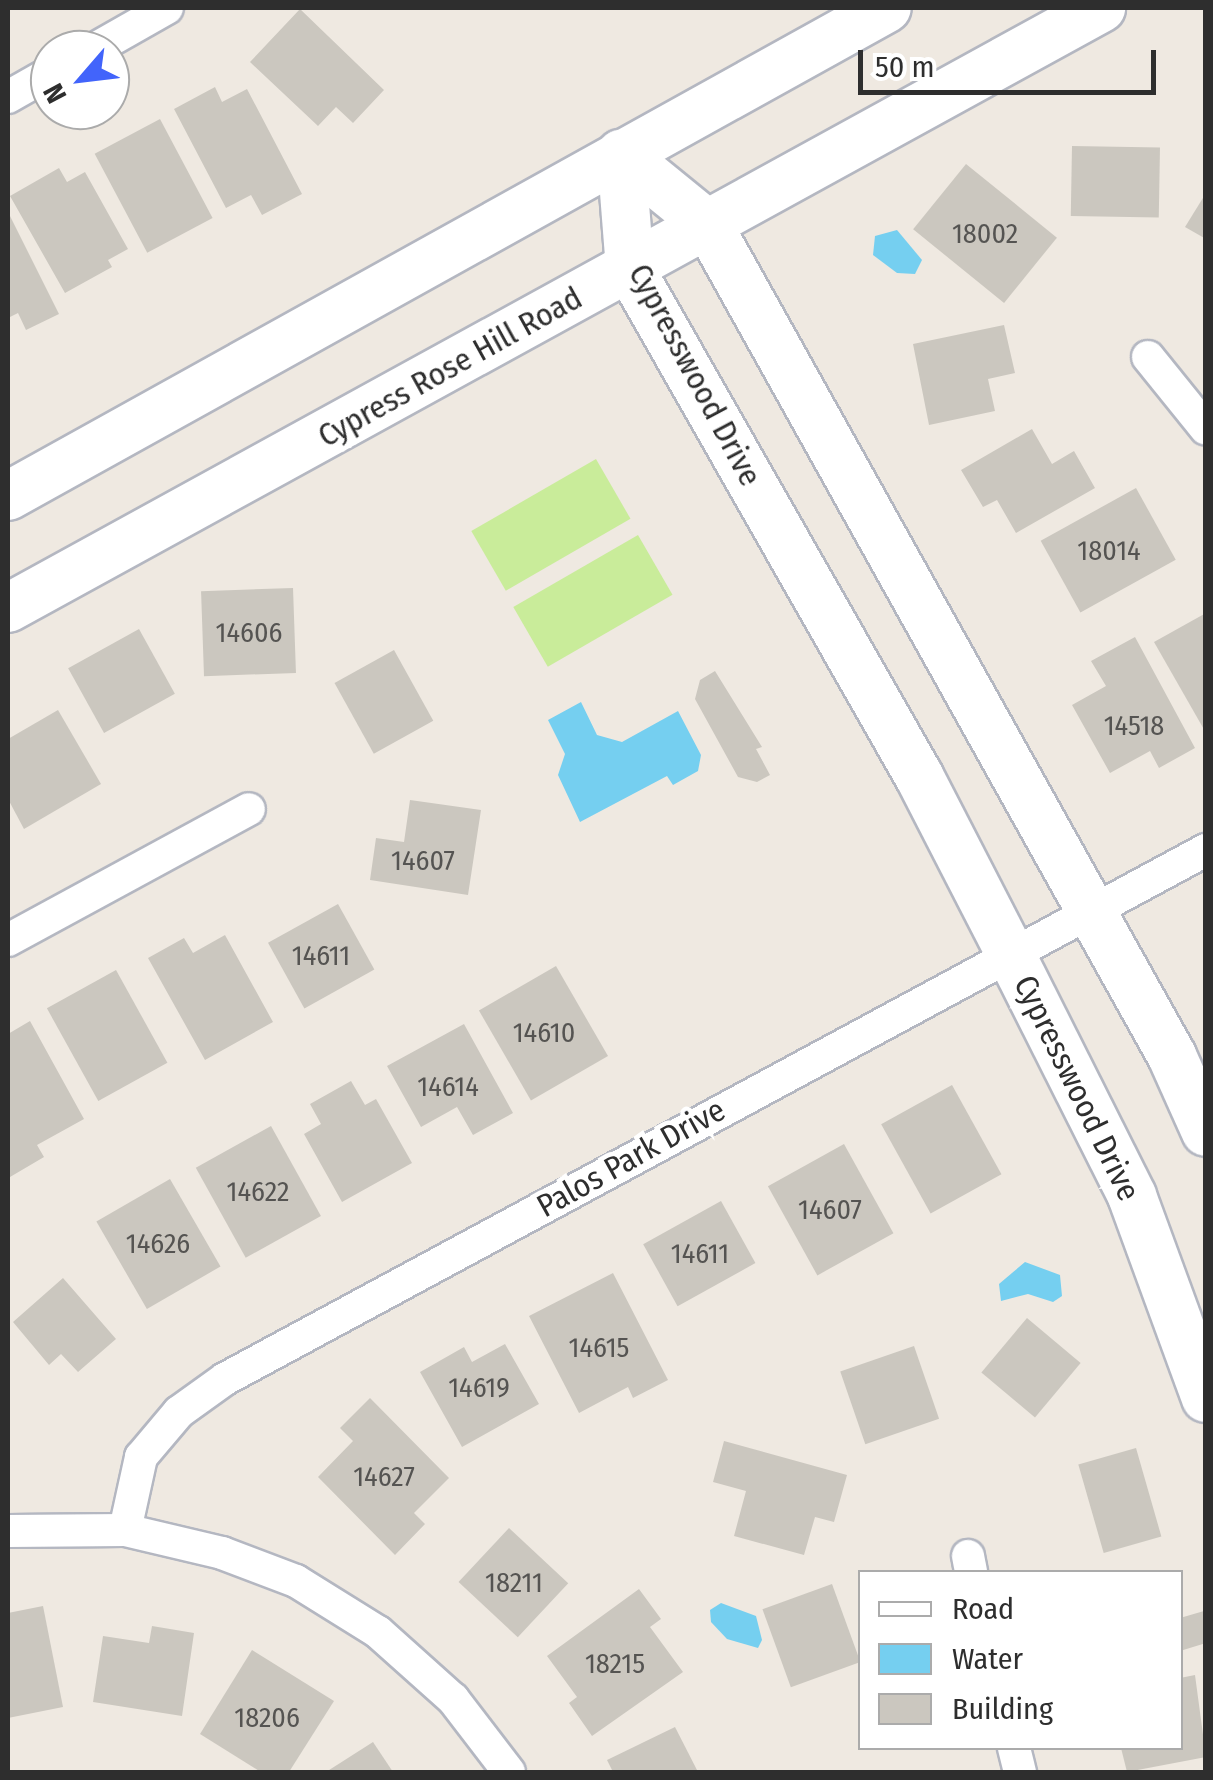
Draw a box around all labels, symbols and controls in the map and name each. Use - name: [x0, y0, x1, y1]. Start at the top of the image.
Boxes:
- north arrow: [30, 30, 130, 130]
- scale bar: [863, 30, 1160, 92]
- text: 50 m: [875, 49, 935, 85]
- text: N: [36, 78, 73, 109]
- house number: 18002: [952, 217, 1018, 251]
- street label: Cypresswood Drive: [620, 257, 770, 493]
- street label: Cypress Rose Hill Road: [311, 279, 589, 455]
- house number: 18014: [1077, 534, 1141, 568]
- house number: 14606: [216, 616, 282, 650]
- house number: 14518: [1104, 709, 1164, 743]
- house number: 14607: [391, 844, 455, 878]
- house number: 14611: [292, 939, 350, 973]
- street label: Cypresswood Drive: [1006, 969, 1148, 1207]
- house number: 14610: [513, 1016, 575, 1050]
- house number: 14614: [417, 1070, 479, 1104]
- street label: Palos Park Drive: [530, 1091, 732, 1225]
- house number: 14622: [227, 1175, 289, 1209]
- house number: 14607: [798, 1193, 862, 1227]
- house number: 14626: [126, 1227, 190, 1261]
- house number: 14611: [671, 1237, 729, 1271]
- house number: 14615: [569, 1331, 629, 1365]
- house number: 14619: [448, 1371, 510, 1405]
- house number: 14627: [353, 1460, 415, 1494]
- house number: 18211: [485, 1566, 543, 1600]
- legend: [858, 1570, 1183, 1750]
- text: Road: [952, 1591, 1014, 1627]
- text: Water: [952, 1641, 1023, 1677]
- house number: 18215: [585, 1647, 645, 1681]
- text: Building: [952, 1691, 1053, 1727]
- house number: 18206: [234, 1701, 300, 1735]

